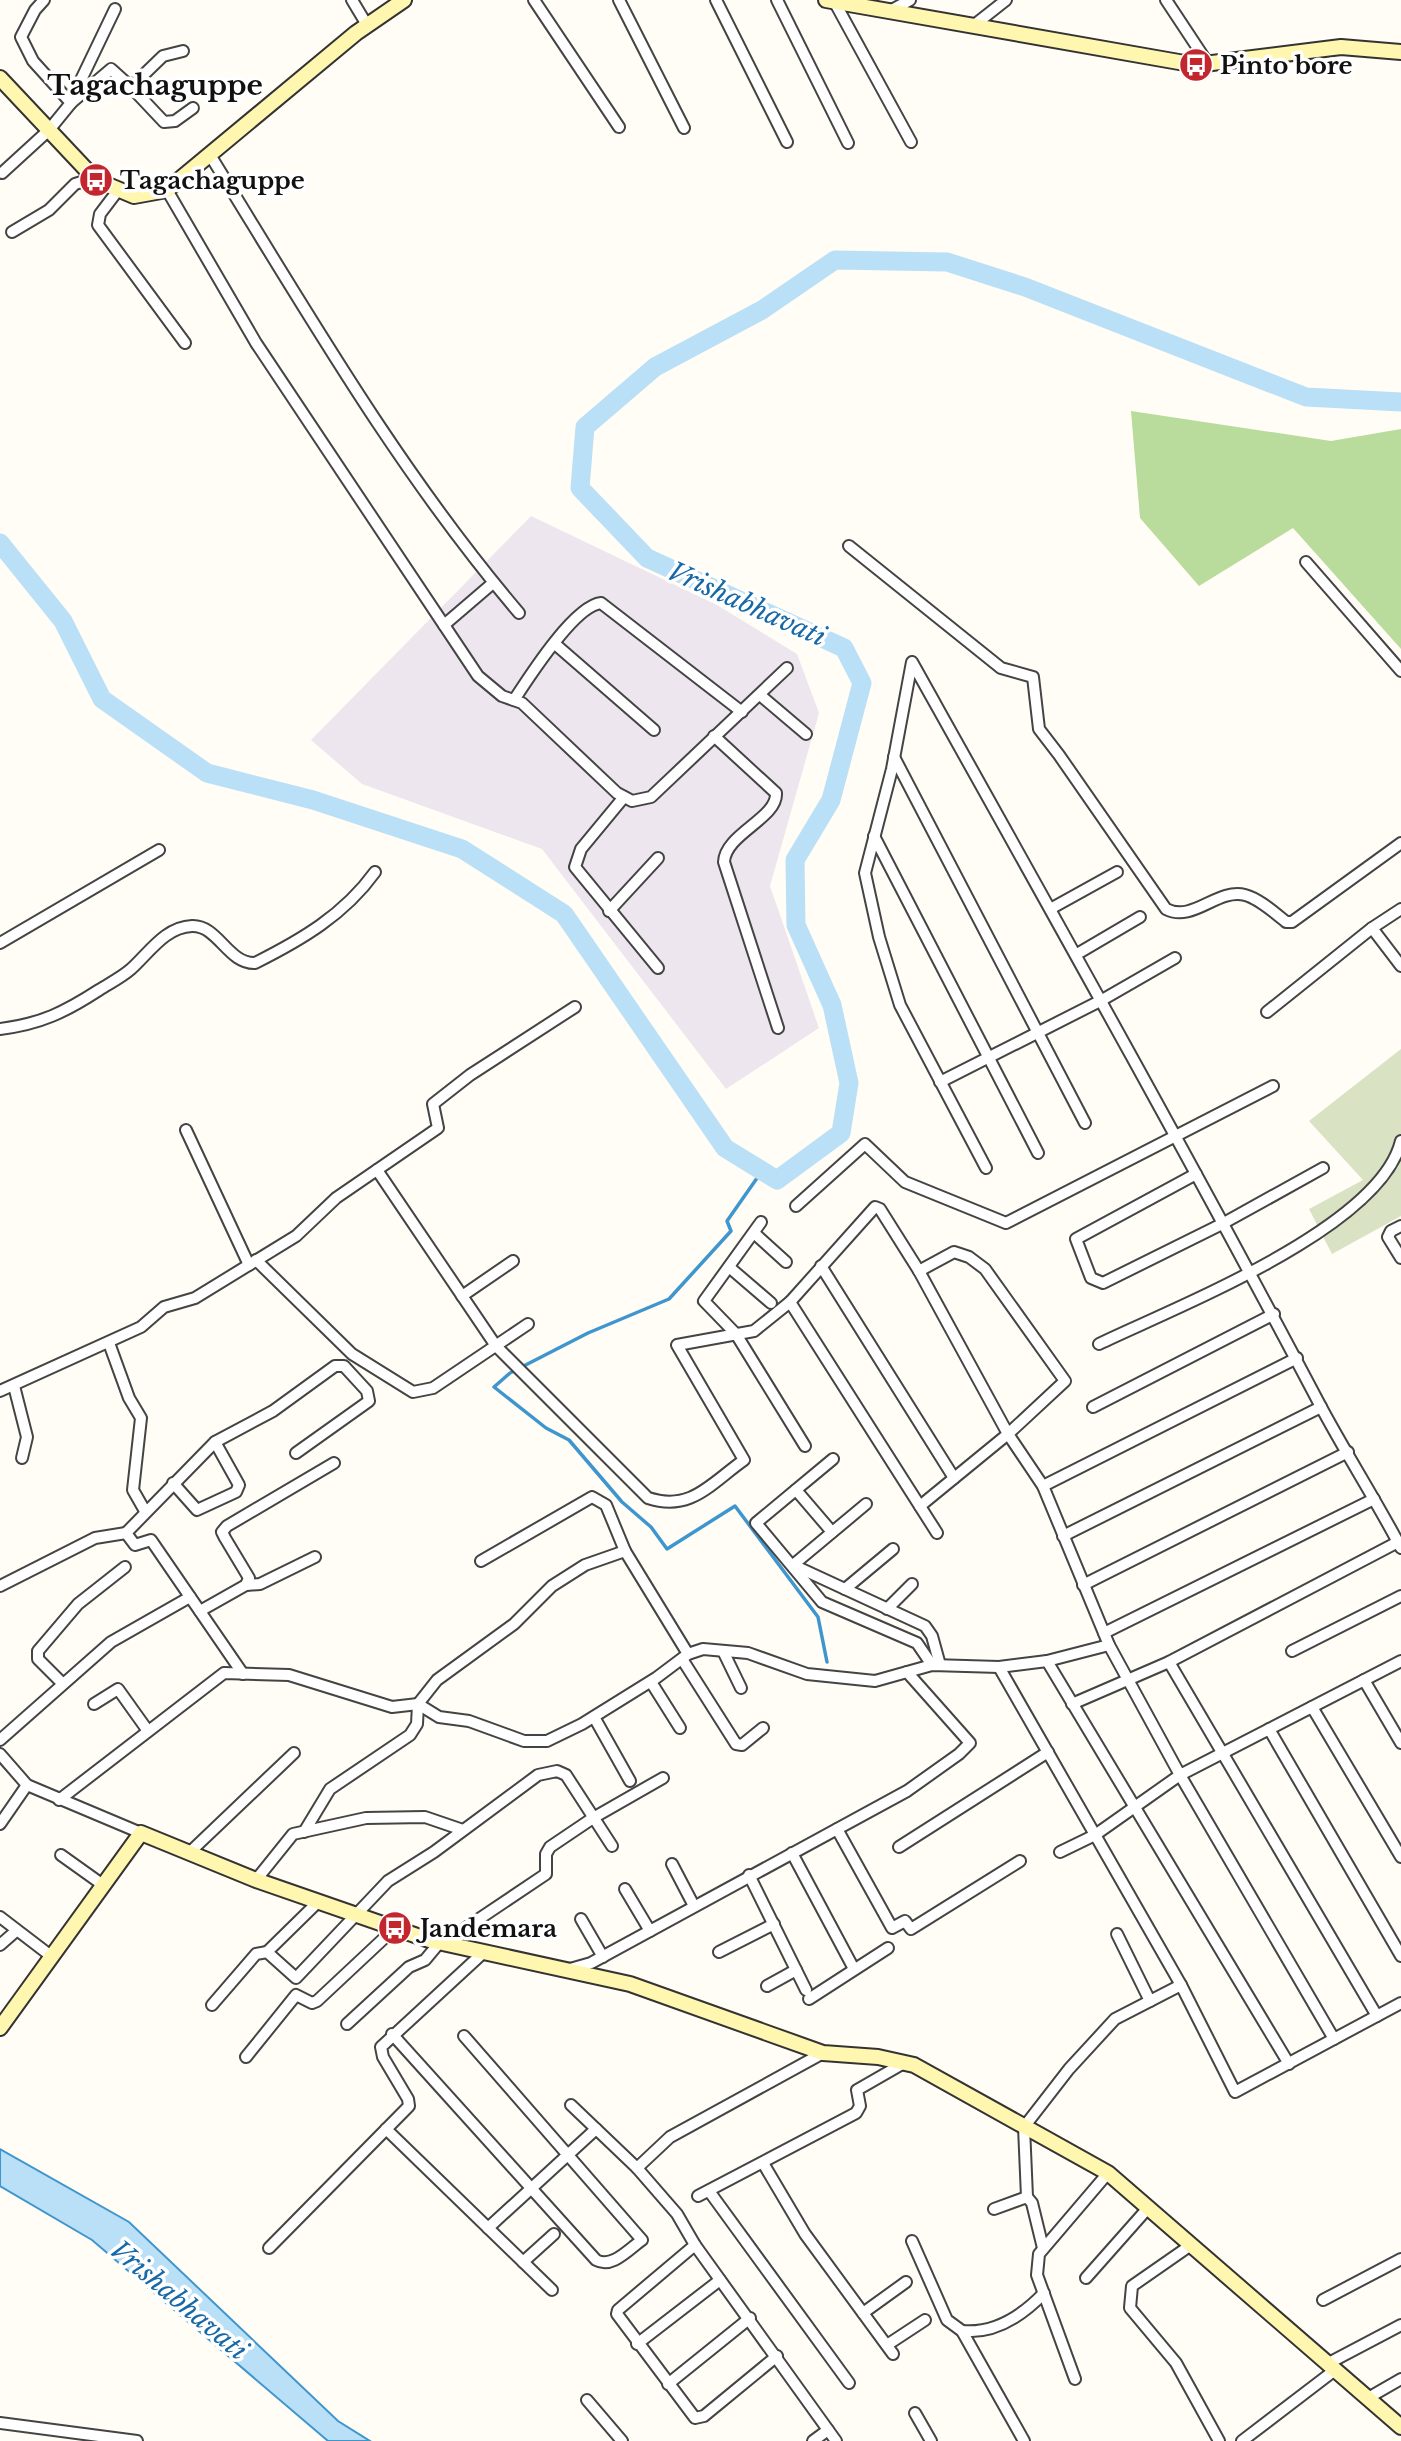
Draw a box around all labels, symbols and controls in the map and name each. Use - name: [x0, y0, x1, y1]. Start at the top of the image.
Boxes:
- bus stop icon: Pinto bore: [1177, 46, 1215, 84]
- place label: Pinto bore: [1220, 51, 1353, 80]
- district label: Tagachaguppe: [47, 68, 263, 103]
- bus stop icon: Tagachaguppe: [77, 161, 115, 199]
- place label: Tagachaguppe: [120, 166, 305, 195]
- water label: Vrishabhavati: [663, 555, 831, 653]
- bus stop icon: Jandemara: [376, 1909, 414, 1947]
- place label: Jandemara: [415, 1914, 557, 1943]
- water label: Vrishabhavati: [104, 2233, 254, 2367]

